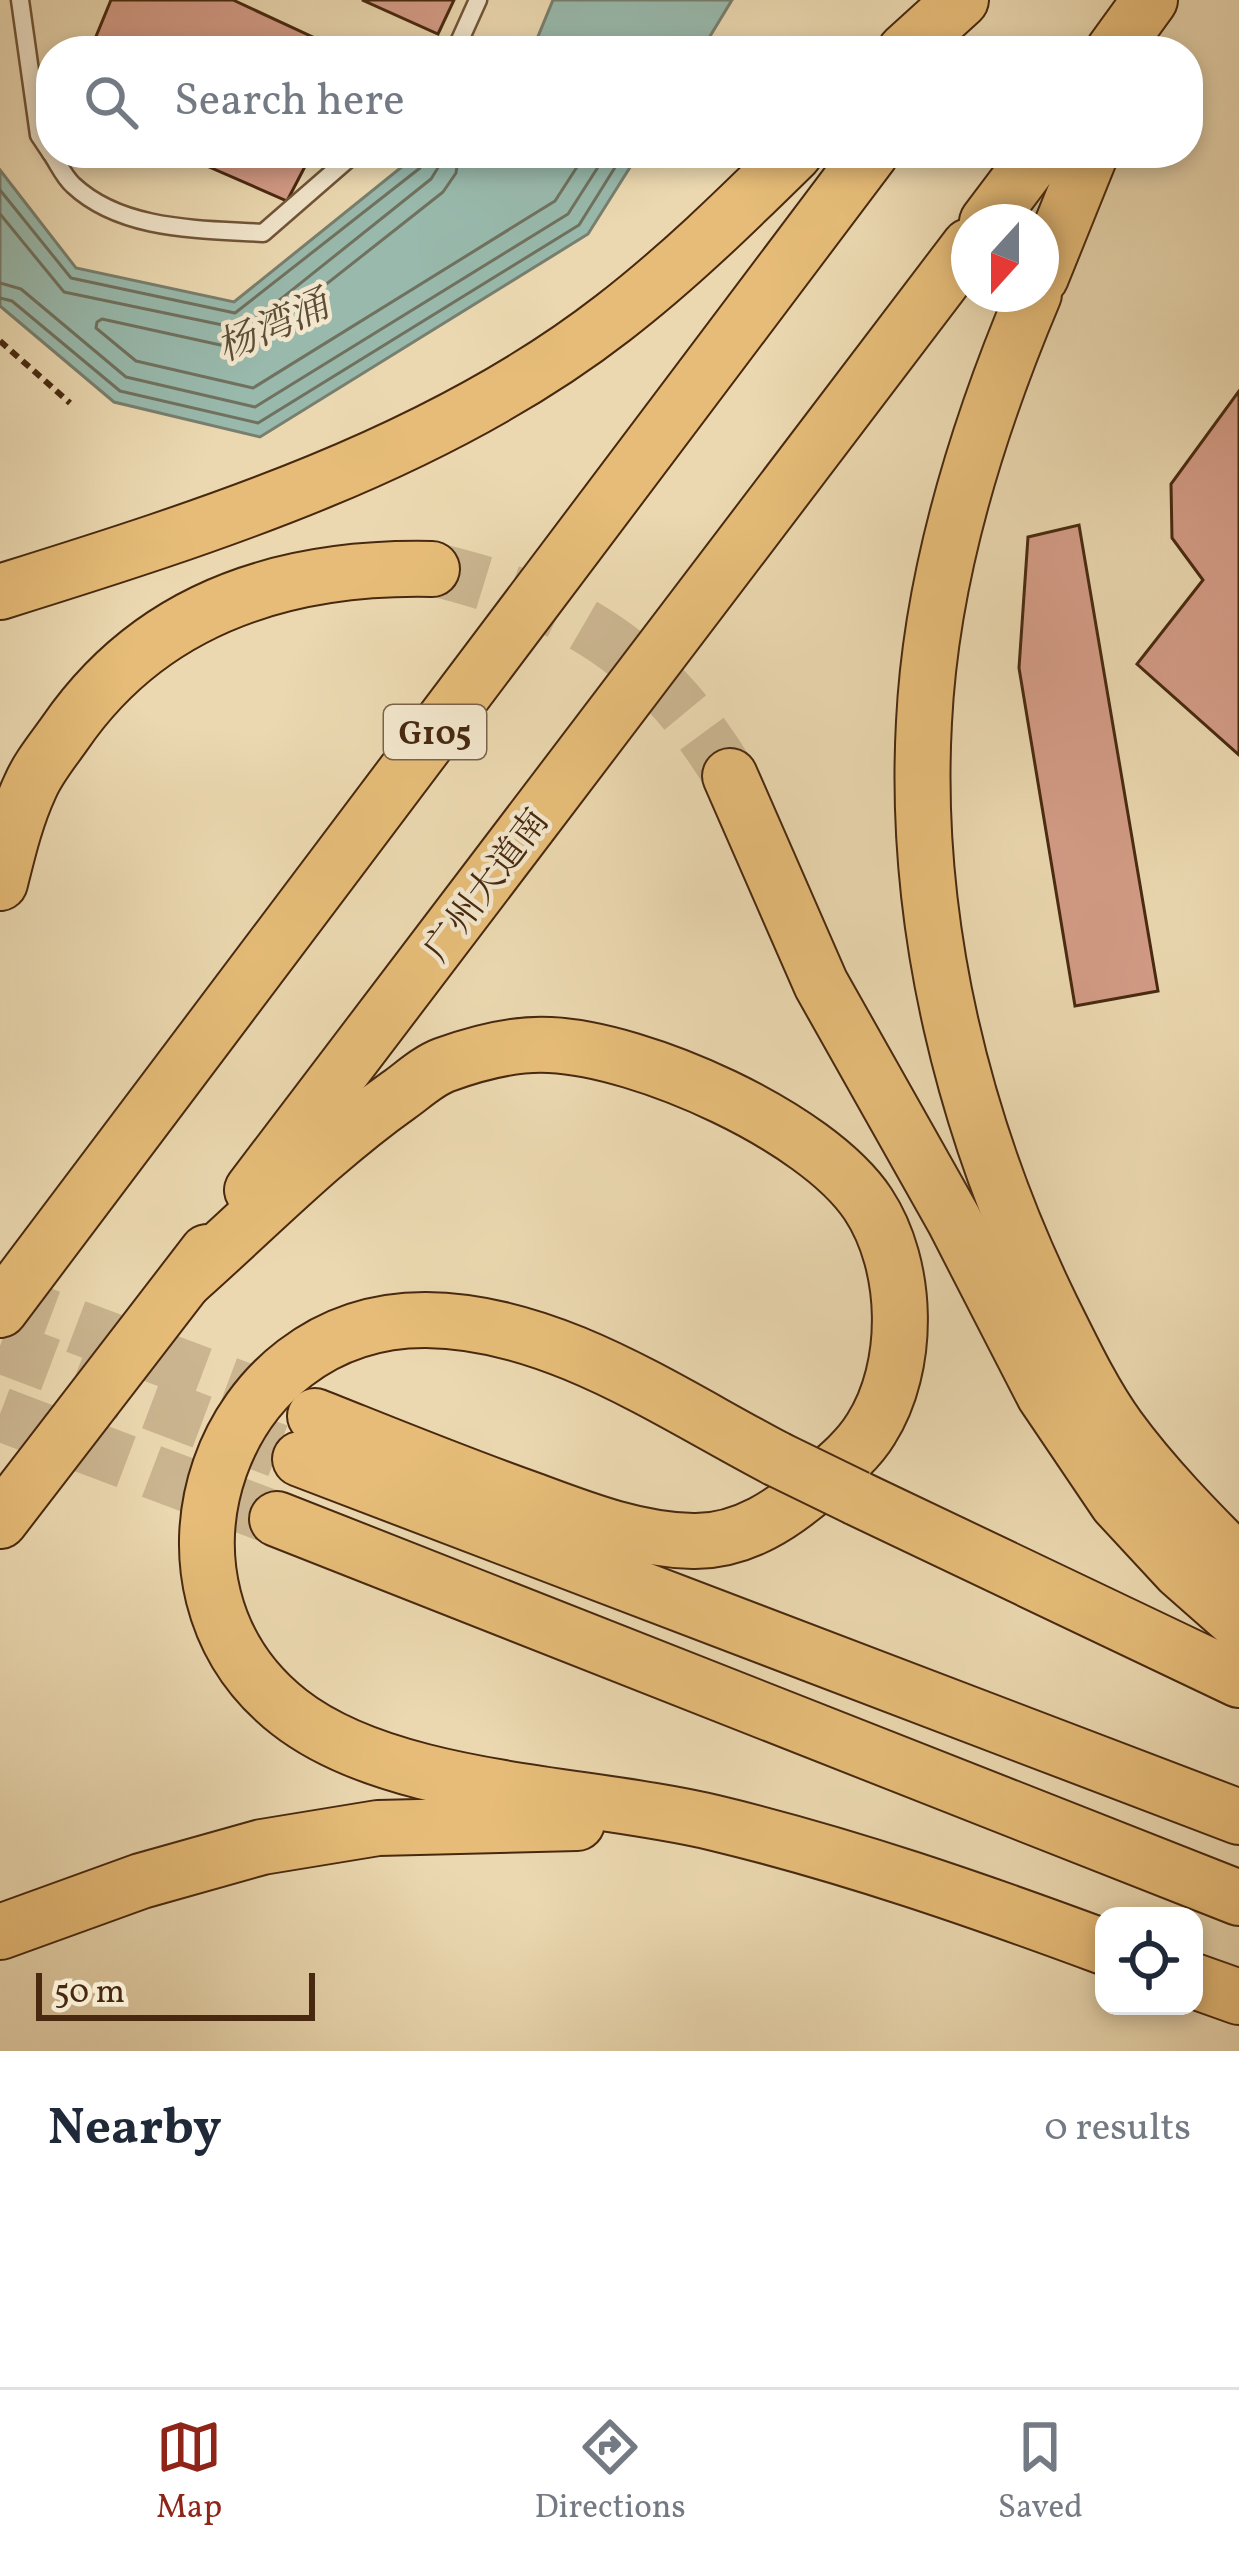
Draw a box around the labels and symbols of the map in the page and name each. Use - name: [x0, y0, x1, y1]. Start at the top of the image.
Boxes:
- north arrow: [951, 204, 1059, 312]
- water label: 杨湾涌: [209, 279, 342, 377]
- road number: G105: [384, 705, 486, 759]
- street label: 广州大道南: [414, 799, 562, 973]
- scale bar: [36, 1967, 315, 2020]

